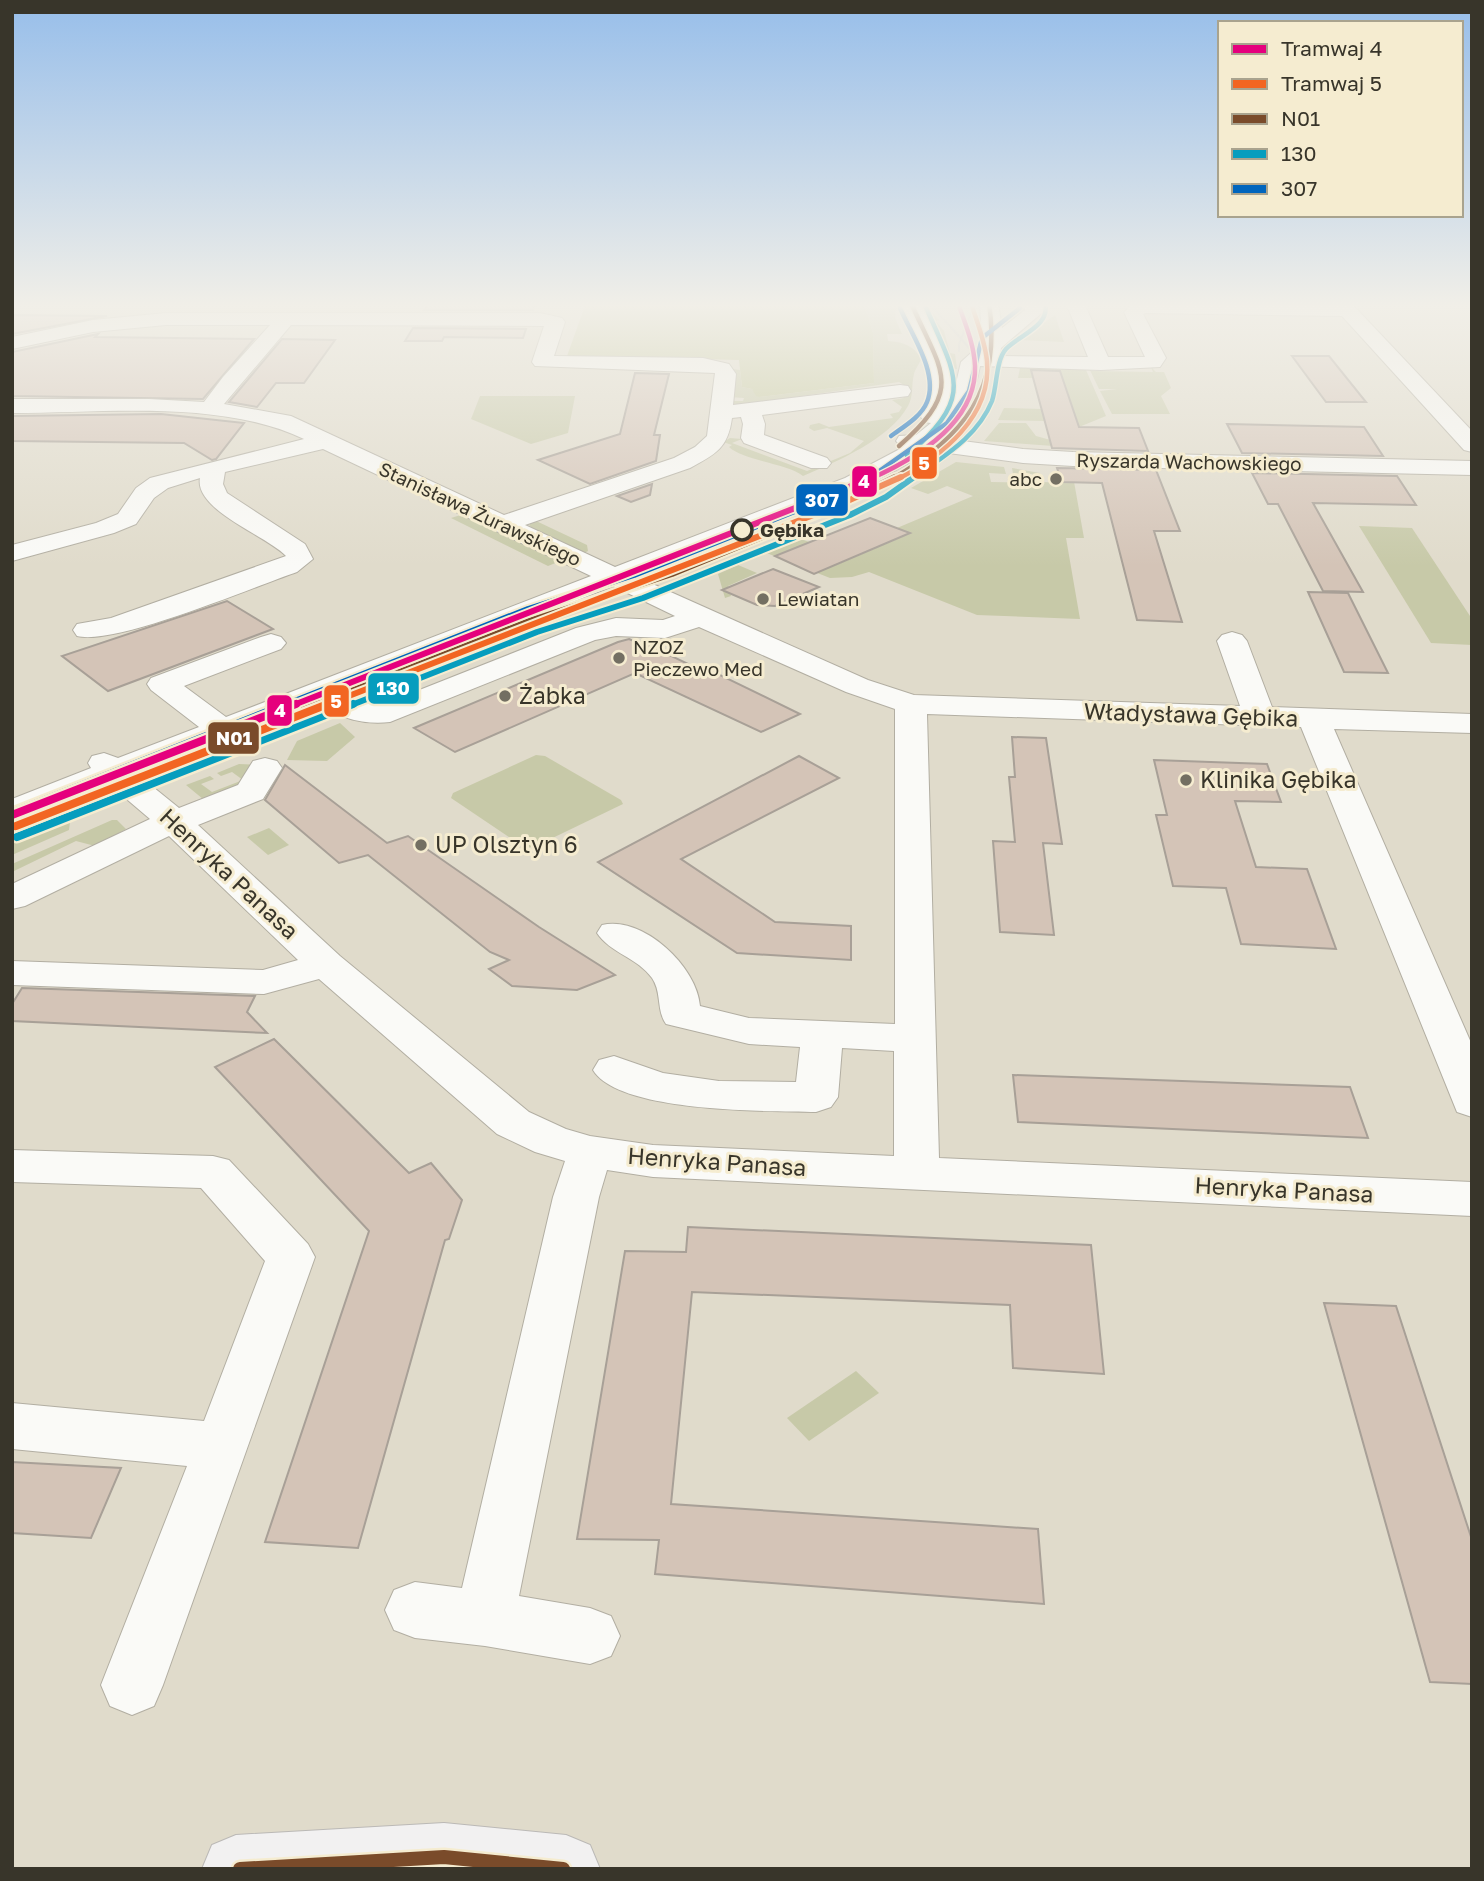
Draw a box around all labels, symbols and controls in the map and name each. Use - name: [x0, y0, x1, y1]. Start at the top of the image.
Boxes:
- legend: [1218, 21, 1463, 217]
- text: Tramwaj 4: [1281, 35, 1383, 61]
- text: Tramwaj 5: [1281, 70, 1382, 96]
- text: N01: [1281, 105, 1320, 131]
- text: 130: [1281, 140, 1317, 166]
- text: 307: [1281, 175, 1317, 201]
- line badge: 5: [911, 446, 938, 480]
- street label: Ryszarda Wachowskiego: [1076, 448, 1302, 475]
- text: 5: [918, 451, 930, 474]
- street label: Stanisława Żurawskiego: [376, 457, 585, 570]
- line badge: 4: [851, 465, 878, 498]
- place label: abc: [1009, 467, 1042, 490]
- text: 4: [858, 469, 870, 492]
- marker: abc: [1048, 471, 1064, 487]
- line badge: 307: [795, 483, 849, 517]
- text: 307: [805, 488, 839, 511]
- place label: Gębika: [760, 518, 824, 541]
- marker: Gębika: [731, 519, 753, 541]
- place label: Lewiatan: [777, 587, 860, 610]
- marker: Lewiatan: [755, 591, 771, 607]
- place label: NZOZ Pieczewo Med: [633, 635, 763, 680]
- marker: NZOZ Pieczewo Med: [611, 650, 627, 666]
- line badge: 130: [367, 672, 420, 705]
- text: 130: [376, 676, 410, 699]
- place label: Żabka: [519, 681, 586, 709]
- line badge: 5: [323, 684, 350, 718]
- marker: Żabka: [497, 688, 513, 704]
- text: 5: [330, 689, 342, 712]
- line badge: 4: [266, 694, 293, 727]
- street label: Władysława Gębika: [1083, 696, 1299, 732]
- text: 4: [274, 698, 286, 721]
- line badge: N01: [207, 721, 260, 755]
- text: N01: [216, 726, 253, 749]
- place label: Klinika Gębika: [1200, 765, 1357, 793]
- marker: Klinika Gębika: [1178, 772, 1194, 788]
- street label: Henryka Panasa: [155, 802, 305, 945]
- place label: UP Olsztyn 6: [435, 830, 578, 858]
- marker: UP Olsztyn 6: [413, 837, 429, 853]
- street label: Henryka Panasa: [627, 1141, 807, 1181]
- street label: Henryka Panasa: [1194, 1170, 1374, 1208]

